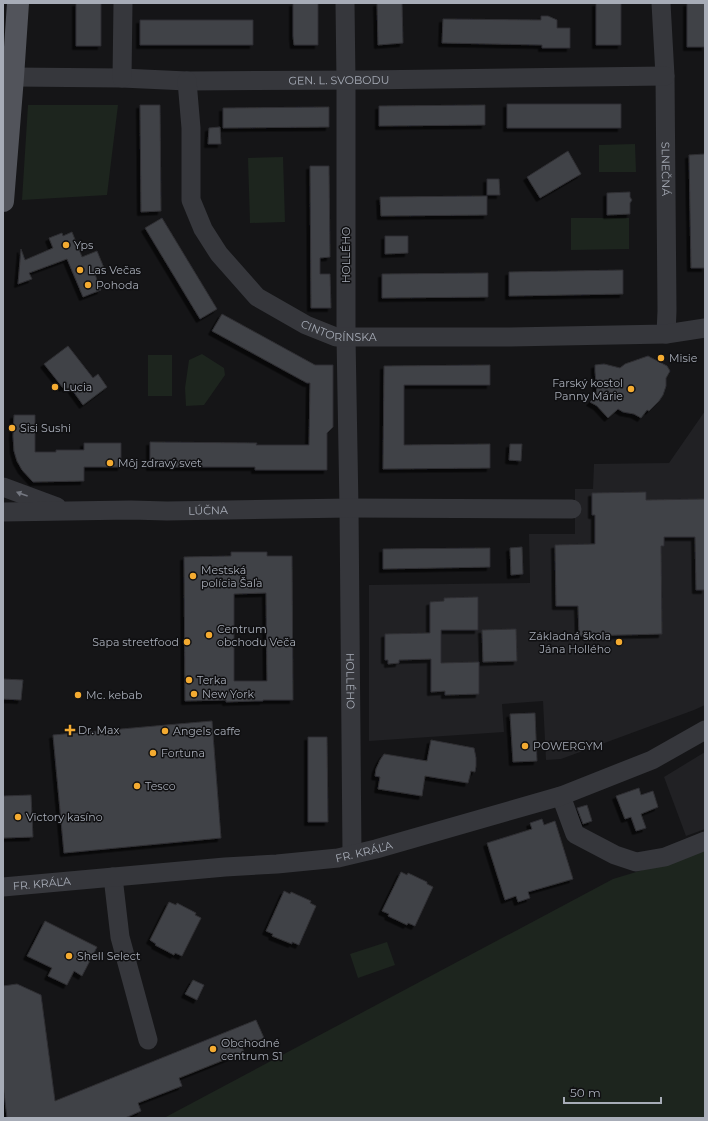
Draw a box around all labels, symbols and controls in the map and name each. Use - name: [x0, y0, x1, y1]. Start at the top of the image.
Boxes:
- street label: GEN. L. SVOBODU: [288, 73, 389, 87]
- street label: SLNEČNÁ: [659, 142, 673, 196]
- street label: HOLLÉHO: [339, 227, 353, 283]
- place label: Yps: [74, 238, 94, 252]
- marker: Yps: [61, 240, 71, 250]
- place label: Las Večas: [88, 263, 142, 277]
- marker: Las Večas: [75, 265, 85, 275]
- place label: Pohoda: [96, 278, 139, 292]
- marker: Pohoda: [83, 280, 93, 290]
- street label: CINTORÍNSKA: [298, 316, 377, 344]
- place label: Misie: [669, 351, 698, 365]
- marker: Misie: [656, 353, 666, 363]
- place label: Farský kostol Panny Márie: [552, 376, 623, 403]
- place label: Lucia: [63, 380, 92, 394]
- marker: Lucia: [50, 382, 60, 392]
- marker: Farský kostol Panny Márie: [626, 384, 636, 394]
- place label: Sisi Sushi: [20, 421, 71, 435]
- marker: Sisi Sushi: [7, 423, 17, 433]
- place label: Môj zdravý svet: [118, 456, 202, 470]
- marker: Môj zdravý svet: [105, 458, 115, 468]
- one-way arrow: [16, 491, 28, 497]
- street label: LÚČNA: [188, 503, 228, 518]
- place label: Mestská polícia Šaľa: [201, 563, 262, 590]
- marker: Mestská polícia Šaľa: [188, 571, 198, 581]
- place label: Centrum obchodu Veča: [217, 622, 296, 649]
- place label: Základná škola Jána Hollého: [529, 629, 611, 656]
- marker: Centrum obchodu Veča: [204, 630, 214, 640]
- place label: Sapa streetfood: [92, 635, 179, 649]
- marker: Sapa streetfood: [182, 637, 192, 647]
- marker: Základná škola Jána Hollého: [614, 637, 624, 647]
- street label: HOLLÉHO: [343, 653, 358, 709]
- place label: Terka: [197, 673, 227, 687]
- marker: Terka: [184, 675, 194, 685]
- place label: New York: [202, 687, 255, 701]
- place label: Mc. kebab: [86, 688, 143, 702]
- marker: New York: [189, 689, 199, 699]
- marker: Mc. kebab: [73, 690, 83, 700]
- place label: Dr. Max: [78, 723, 120, 737]
- place label: Angels caffe: [173, 724, 241, 738]
- marker: Dr. Max: [65, 725, 75, 735]
- marker: Angels caffe: [160, 726, 170, 736]
- place label: POWERGYM: [533, 739, 603, 753]
- marker: POWERGYM: [520, 741, 530, 751]
- place label: Fortuna: [161, 746, 205, 760]
- marker: Fortuna: [148, 748, 158, 758]
- place label: Tesco: [145, 779, 176, 793]
- marker: Tesco: [132, 781, 142, 791]
- place label: Victory kasíno: [26, 810, 103, 824]
- marker: Victory kasíno: [13, 812, 23, 822]
- street label: FR. KRÁĽA: [334, 838, 394, 865]
- street label: FR. KRÁĽA: [12, 874, 72, 893]
- place label: Shell Select: [77, 949, 141, 963]
- marker: Shell Select: [64, 951, 74, 961]
- place label: Obchodné centrum S1: [221, 1036, 283, 1063]
- marker: Obchodné centrum S1: [208, 1044, 218, 1054]
- scale bar: [564, 1079, 661, 1105]
- text: 50 m: [570, 1085, 601, 1100]

